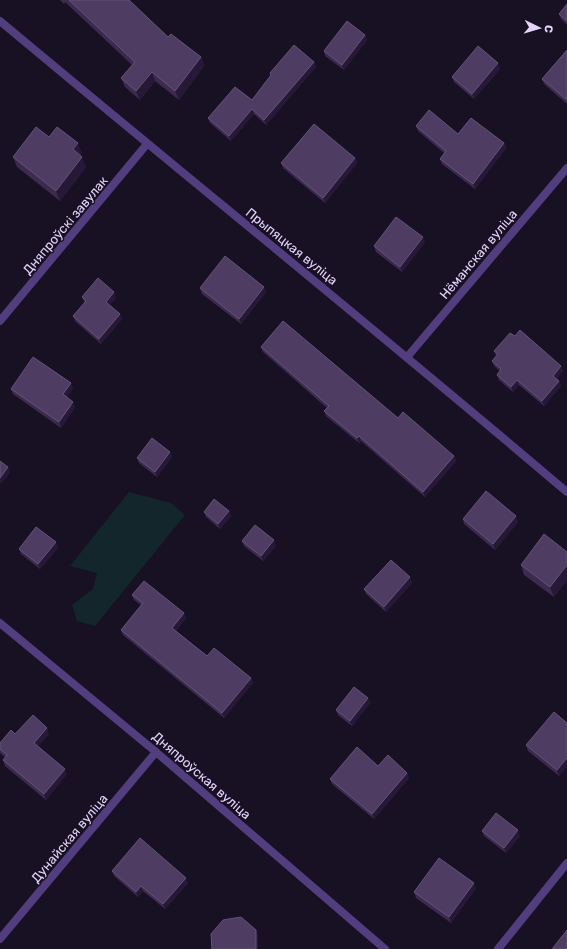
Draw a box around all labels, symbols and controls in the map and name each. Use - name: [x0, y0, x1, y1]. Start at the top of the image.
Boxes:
- north arrow: [519, 8, 559, 48]
- text: С: [542, 24, 555, 34]
- street label: Дняпроўскі завулак: [20, 173, 111, 278]
- street label: Прыпяцкая вуліца: [243, 205, 340, 288]
- street label: Нёманская вуліца: [437, 207, 520, 302]
- street label: Дняпроўская вуліца: [149, 729, 254, 822]
- street label: Дунайская вуліца: [28, 791, 111, 886]

